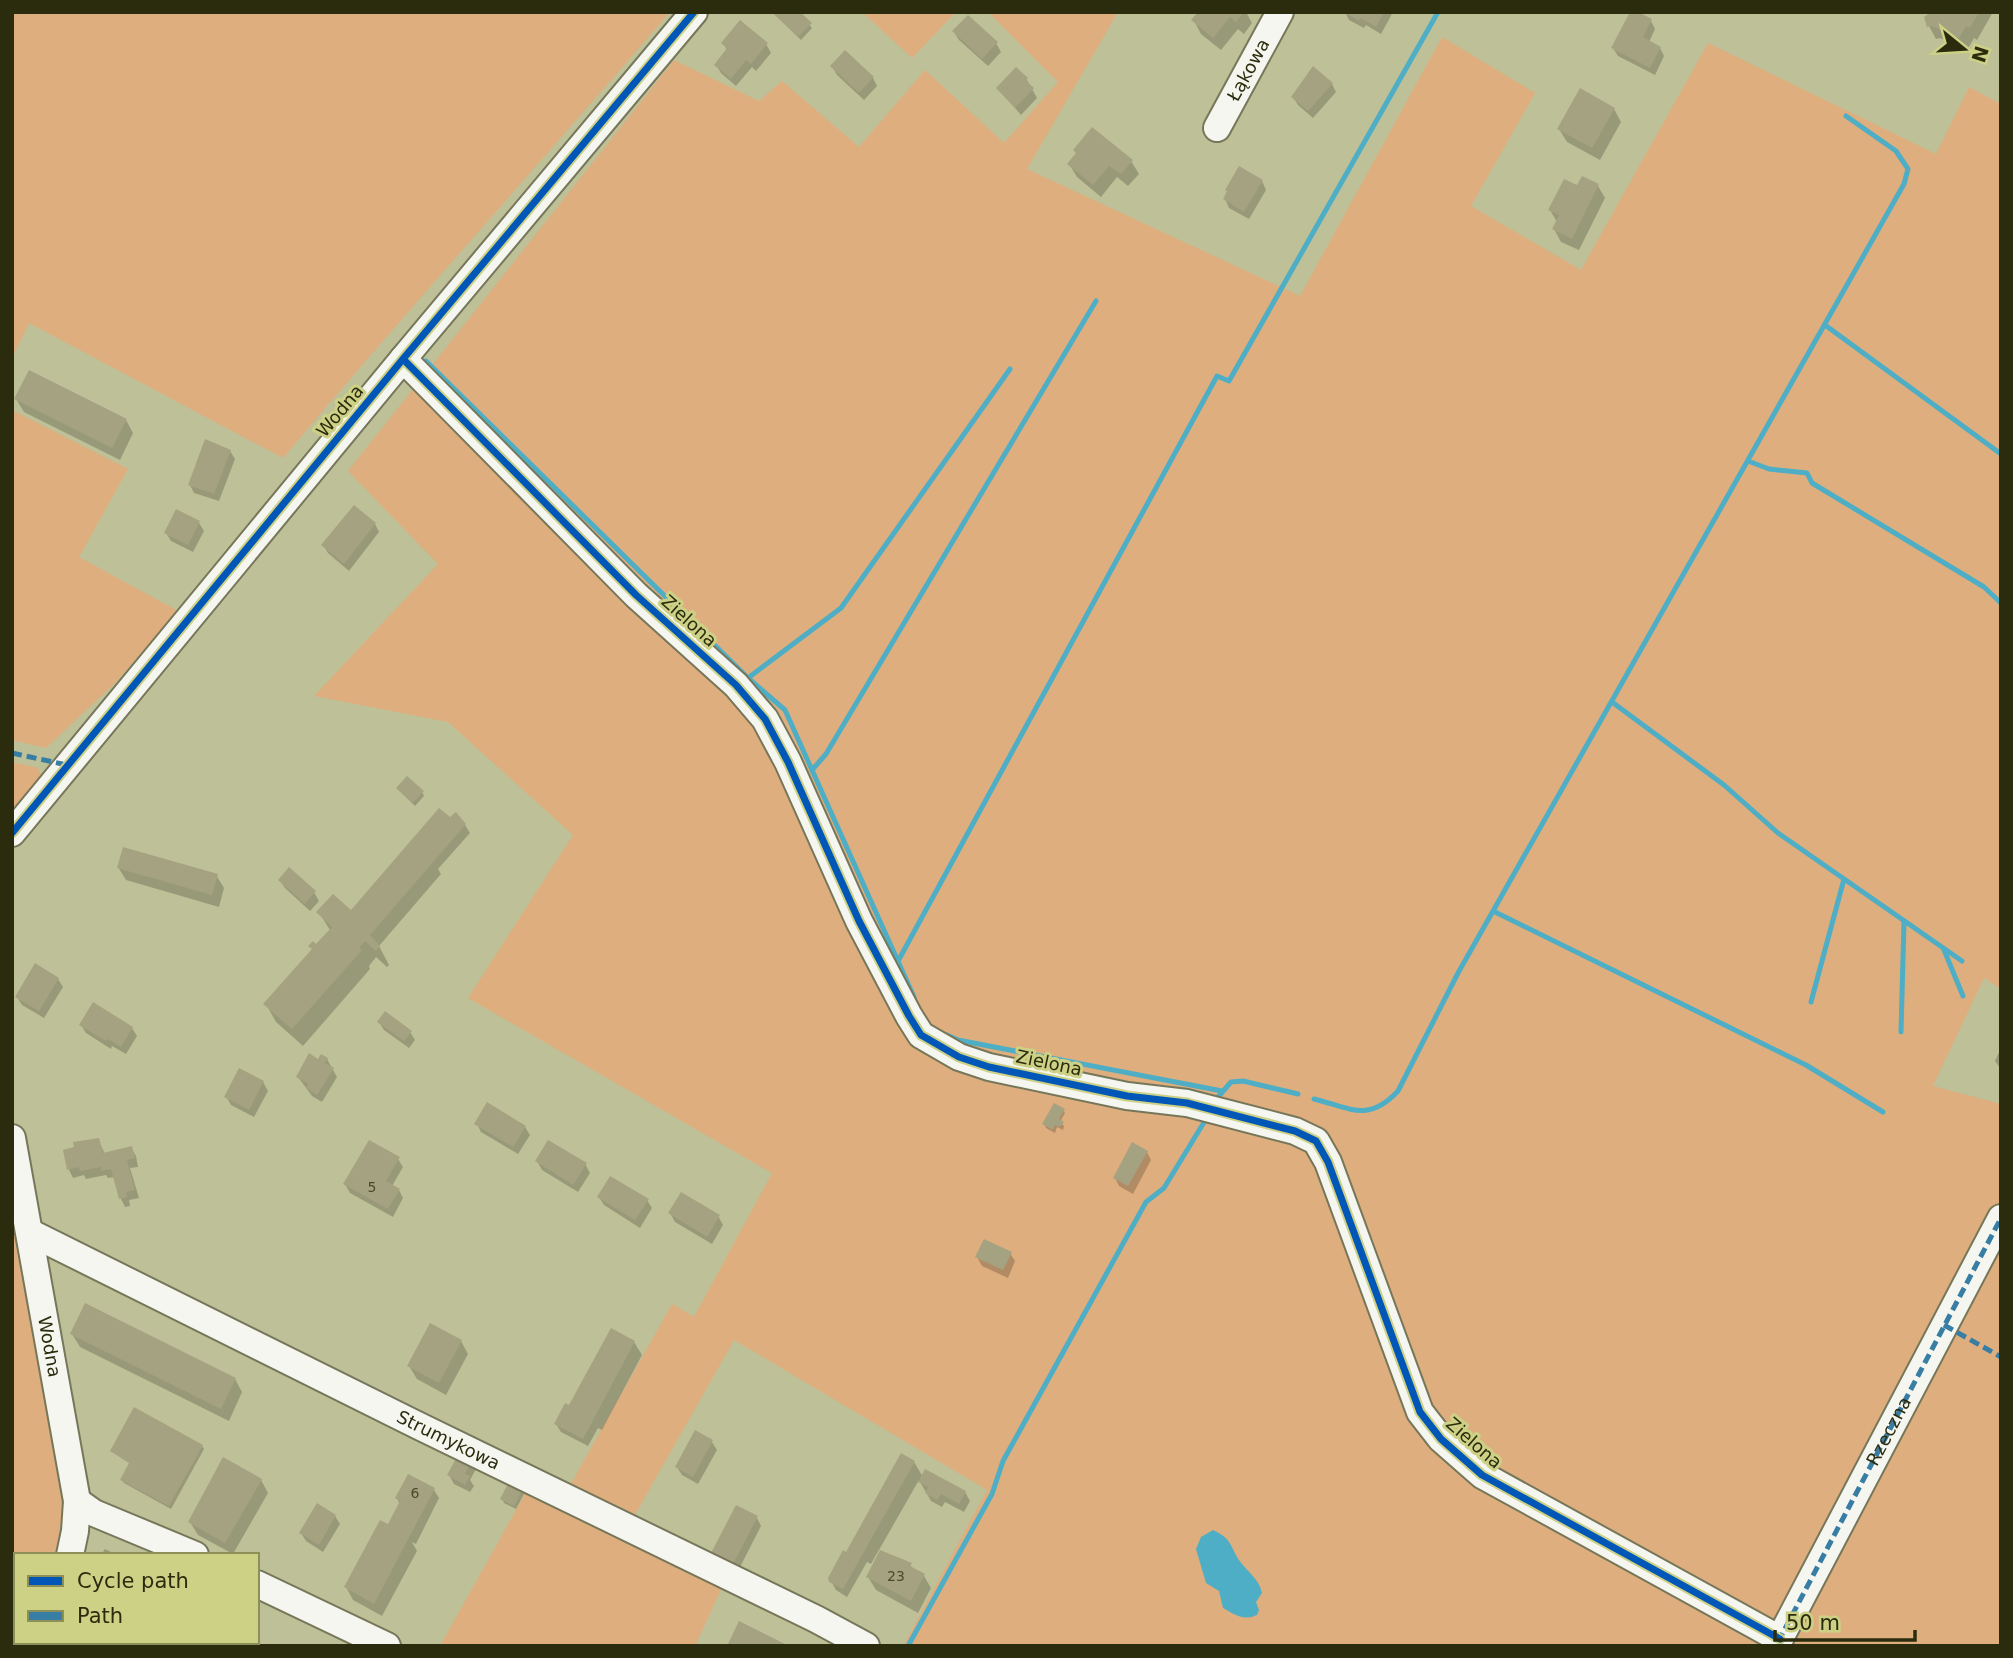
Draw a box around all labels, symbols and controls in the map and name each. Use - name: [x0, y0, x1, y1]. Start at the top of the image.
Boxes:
- north arrow: [1929, 14, 1999, 84]
- street label: Łąkowa: [1222, 35, 1273, 105]
- text: N: [1967, 43, 1993, 65]
- street label: Wodna: [312, 380, 367, 441]
- street label: Zielona: [657, 590, 721, 651]
- street label: Zielona: [1014, 1045, 1084, 1080]
- house number: 5: [368, 1179, 376, 1195]
- street label: Wodna: [34, 1314, 66, 1379]
- street label: Rzeczna: [1862, 1393, 1915, 1469]
- street label: Strumykowa: [394, 1406, 504, 1474]
- street label: Zielona: [1442, 1413, 1506, 1472]
- house number: 6: [411, 1485, 420, 1501]
- legend: [14, 1553, 259, 1644]
- house number: 23: [887, 1568, 905, 1584]
- text: Cycle path: [77, 1569, 189, 1593]
- scale bar: [1775, 1598, 1915, 1642]
- text: Path: [77, 1604, 123, 1628]
- text: 50 m: [1786, 1611, 1840, 1635]

